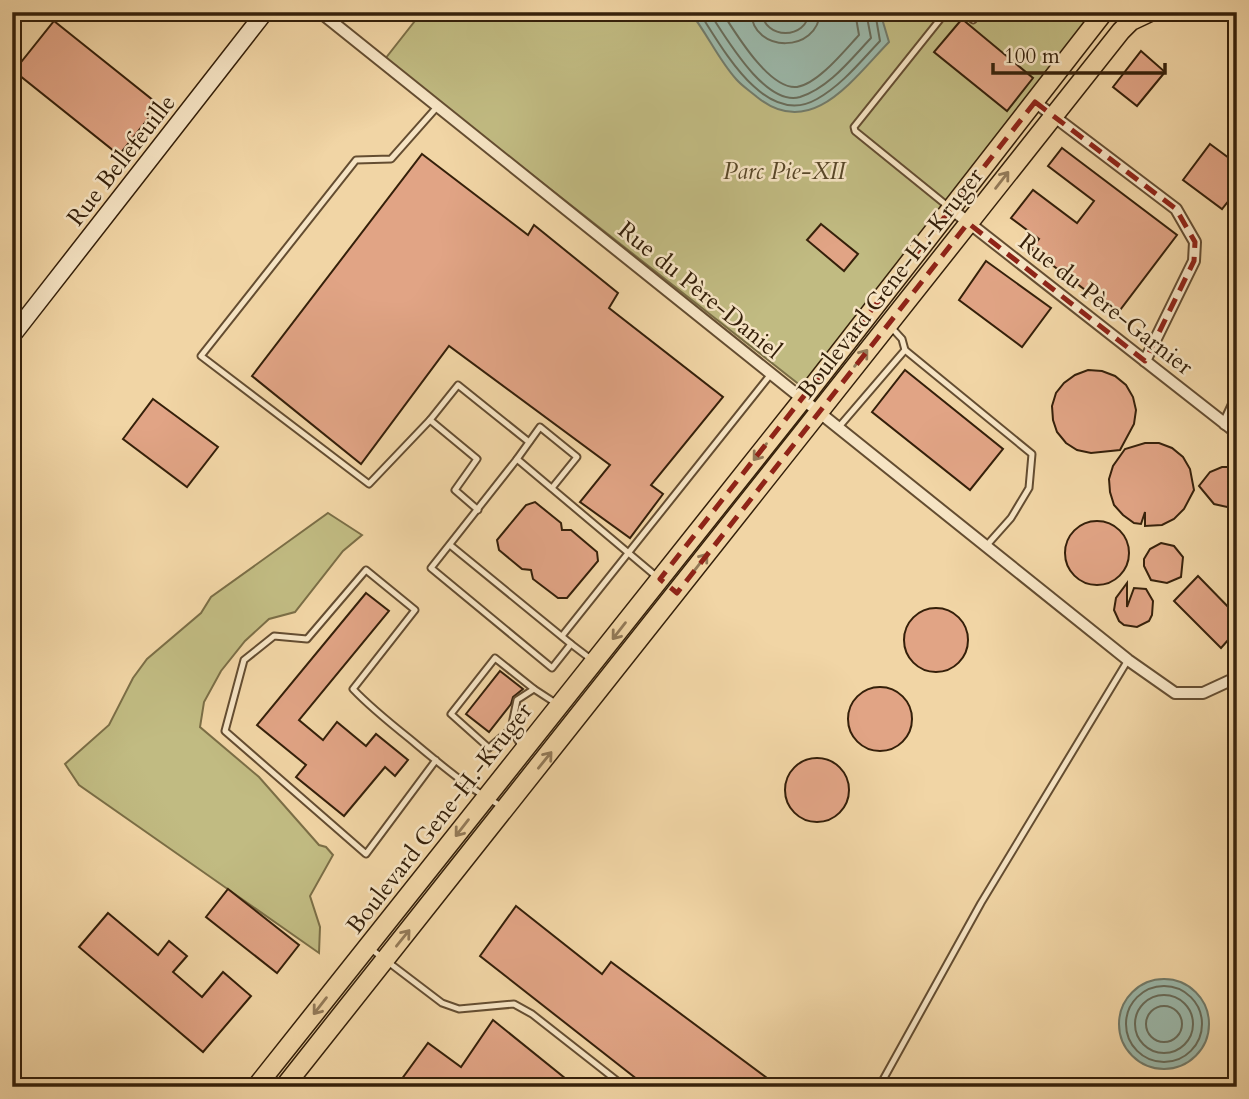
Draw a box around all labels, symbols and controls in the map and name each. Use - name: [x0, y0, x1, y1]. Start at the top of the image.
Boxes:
- scale bar: [993, 32, 1165, 76]
- text: 100 m: [1004, 42, 1060, 71]
- street label: Rue Bellefeuille: [60, 88, 183, 233]
- park label: Parc Pie-XII: [723, 155, 847, 188]
- street label: Boulevard Gene-H.-Kruger: [790, 161, 991, 406]
- one-way arrow: [994, 171, 1010, 189]
- street label: Rue du Père-Daniel: [611, 214, 789, 367]
- street label: Rue du Père-Garnier: [1012, 226, 1200, 383]
- one-way arrow: [854, 350, 869, 368]
- one-way arrow: [752, 443, 768, 461]
- one-way arrow: [694, 554, 709, 572]
- one-way arrow: [611, 621, 626, 639]
- street label: Boulevard Gene-H.-Kruger: [339, 696, 540, 941]
- one-way arrow: [537, 751, 552, 769]
- one-way arrow: [454, 818, 469, 836]
- one-way arrow: [395, 929, 410, 947]
- one-way arrow: [312, 996, 328, 1014]

